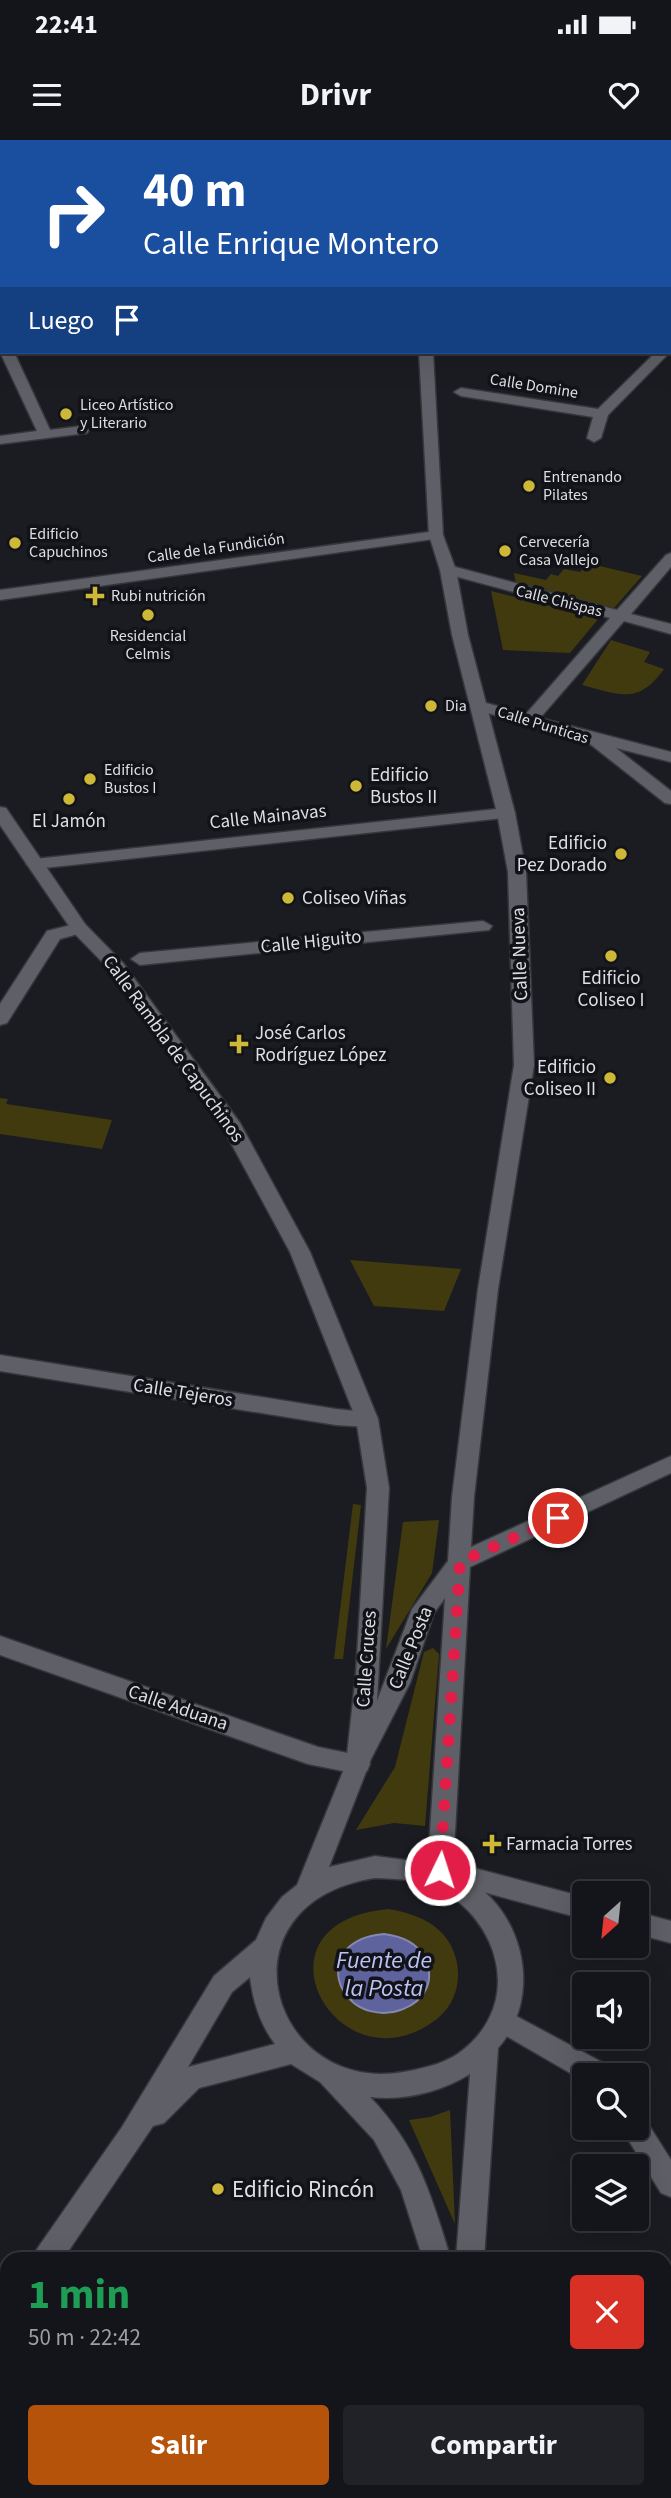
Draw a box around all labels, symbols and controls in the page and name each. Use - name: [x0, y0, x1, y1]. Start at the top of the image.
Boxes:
- text: 22:41: [35, 6, 98, 43]
- text: Drivr: [300, 72, 371, 118]
- icon: menu: [28, 76, 66, 114]
- icon: heart: [605, 76, 643, 114]
- text: 40 m: [143, 156, 247, 226]
- icon: right: [28, 168, 119, 259]
- text: Calle Enrique Montero: [143, 221, 439, 267]
- icon: arrive: [108, 301, 146, 339]
- text: Luego: [28, 302, 94, 339]
- street label: Calle Domine: [488, 368, 580, 404]
- place label: Liceo Artístico y Literario: [80, 394, 173, 434]
- marker: Liceo Artístico y Literario: [58, 406, 74, 422]
- place label: Entrenando Pilates: [543, 466, 622, 506]
- marker: Entrenando Pilates: [521, 478, 537, 494]
- place label: Edificio Capuchinos: [29, 523, 108, 563]
- street label: Calle de la Fundición: [146, 527, 286, 569]
- place label: Cervecería Casa Vallejo: [519, 531, 599, 571]
- marker: Edificio Capuchinos: [7, 535, 23, 551]
- marker: Cervecería Casa Vallejo: [497, 543, 513, 559]
- street label: Calle Chispas: [513, 580, 605, 622]
- place label: Rubi nutrición: [111, 585, 206, 607]
- marker: Rubi nutrición: [85, 586, 105, 606]
- marker: Residencial Celmis: [140, 607, 156, 623]
- place label: Residencial Celmis: [110, 625, 186, 665]
- place label: Dia: [445, 695, 467, 717]
- marker: Dia: [423, 698, 439, 714]
- street label: Calle Punticas: [495, 701, 592, 749]
- place label: Edificio Bustos I: [104, 759, 156, 799]
- place label: Edificio Bustos II: [370, 762, 437, 811]
- marker: Edificio Bustos I: [82, 771, 98, 787]
- marker: Edificio Bustos II: [348, 778, 364, 794]
- marker: El Jamón: [61, 791, 77, 807]
- street label: Calle Mainavas: [208, 797, 328, 837]
- place label: El Jamón: [32, 808, 106, 835]
- place label: Edificio Pez Dorado: [517, 830, 607, 879]
- marker: Edificio Pez Dorado: [613, 846, 629, 862]
- place label: Coliseo Viñas: [302, 885, 407, 912]
- marker: Coliseo Viñas: [280, 890, 296, 906]
- street label: Calle Nueva: [505, 907, 535, 1001]
- street label: Calle Higuito: [259, 923, 363, 961]
- marker: Edificio Coliseo I: [603, 948, 619, 964]
- street label: Calle Rambla de Capuchinos: [96, 950, 250, 1148]
- place label: Edificio Coliseo I: [577, 965, 645, 1014]
- place label: José Carlos Rodríguez López: [255, 1020, 386, 1069]
- marker: José Carlos Rodríguez López: [229, 1034, 249, 1054]
- place label: Edificio Coliseo II: [524, 1054, 596, 1103]
- marker: Edificio Coliseo II: [602, 1070, 618, 1086]
- street label: Calle Tejeros: [131, 1372, 235, 1414]
- pin: [528, 1488, 588, 1548]
- icon: arrive: [539, 1499, 577, 1537]
- street label: Calle Posta: [382, 1603, 440, 1693]
- street label: Calle Cruces: [350, 1610, 384, 1708]
- street label: Calle Aduana: [124, 1678, 232, 1738]
- place label: Farmacia Torres: [506, 1831, 633, 1858]
- position arrow: [403, 1833, 477, 1907]
- marker: Farmacia Torres: [484, 1836, 500, 1852]
- north arrow: [572, 1881, 649, 1958]
- map controls: [572, 1881, 649, 2231]
- water label: Fuente de la Posta: [336, 1943, 432, 2006]
- button: sound: [572, 1972, 649, 2049]
- button: search: [572, 2063, 649, 2140]
- button: layers: [572, 2154, 649, 2231]
- place label: Edificio Rincón: [232, 2173, 374, 2206]
- marker: Edificio Rincón: [210, 2181, 226, 2197]
- text: 1 min: [28, 2265, 130, 2325]
- button: close: [570, 2275, 644, 2349]
- text: 50 m · 22:42: [28, 2321, 141, 2354]
- button: Salir: [28, 2405, 329, 2485]
- button: Compartir: [343, 2405, 644, 2485]

